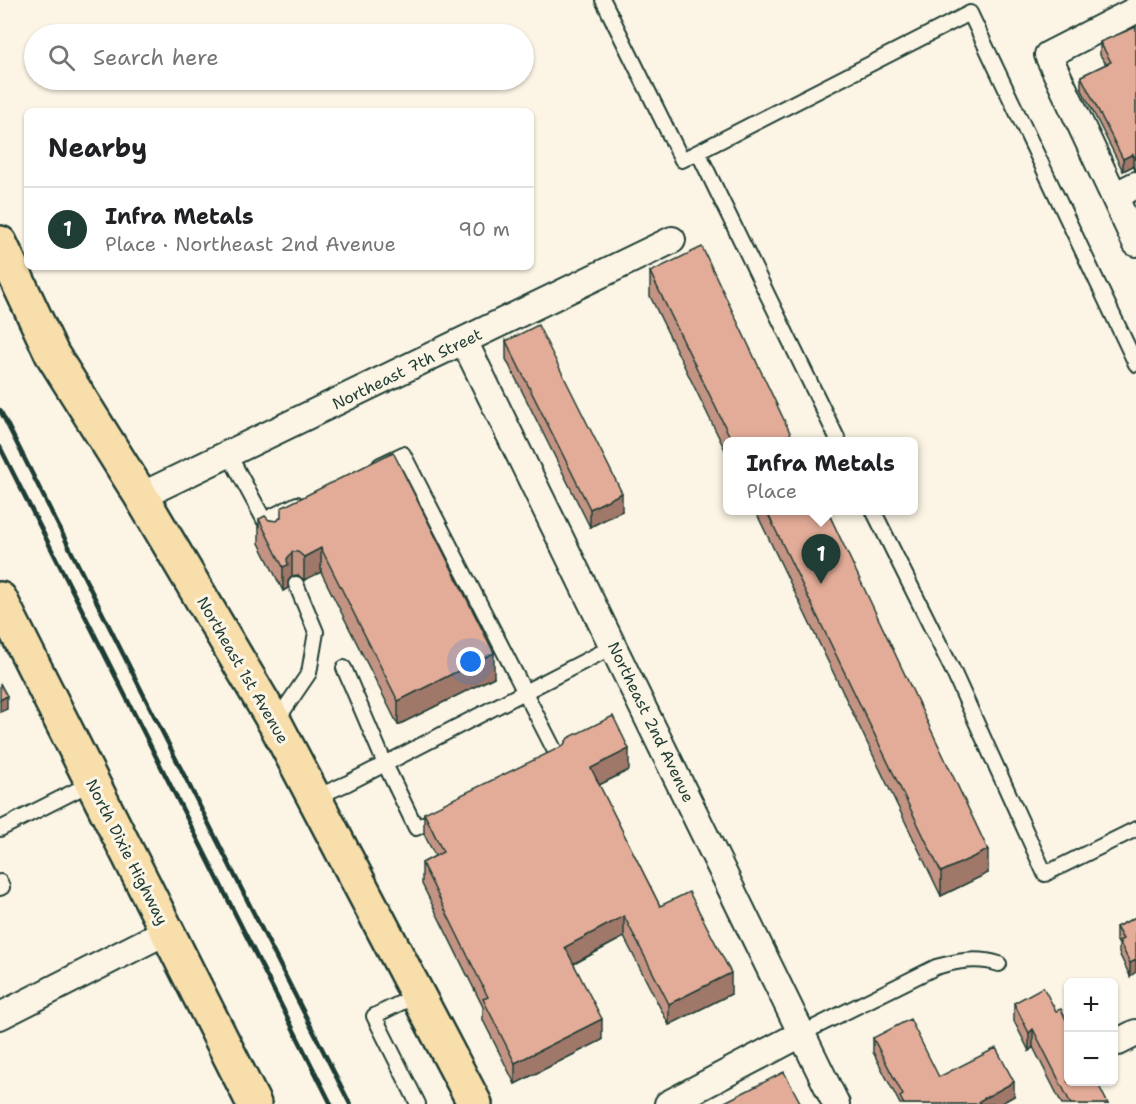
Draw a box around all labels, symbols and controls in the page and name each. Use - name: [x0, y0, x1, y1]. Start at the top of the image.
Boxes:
- search box: [24, 24, 534, 90]
- icon: search: [45, 41, 78, 74]
- text: Search here: [93, 43, 219, 72]
- text: Nearby: [48, 130, 147, 165]
- text: Infra Metals: [105, 202, 254, 231]
- text: 1: [63, 216, 72, 242]
- text: 90 m: [458, 216, 510, 242]
- text: Place · Northeast 2nd Avenue: [105, 231, 396, 257]
- street label: Northeast 7th Street: [329, 324, 485, 414]
- popup: [723, 437, 918, 515]
- text: Infra Metals: [746, 449, 895, 478]
- text: Place: [746, 478, 797, 504]
- pin: 1: [802, 534, 840, 584]
- street label: Northeast 1st Avenue: [192, 593, 294, 747]
- street label: Northeast 2nd Avenue: [603, 638, 699, 806]
- your location: [456, 647, 485, 676]
- street label: North Dixie Highway: [81, 776, 173, 928]
- map controls: [1064, 978, 1118, 1086]
- button: +: [1064, 978, 1118, 1032]
- button: −: [1064, 1032, 1118, 1086]

